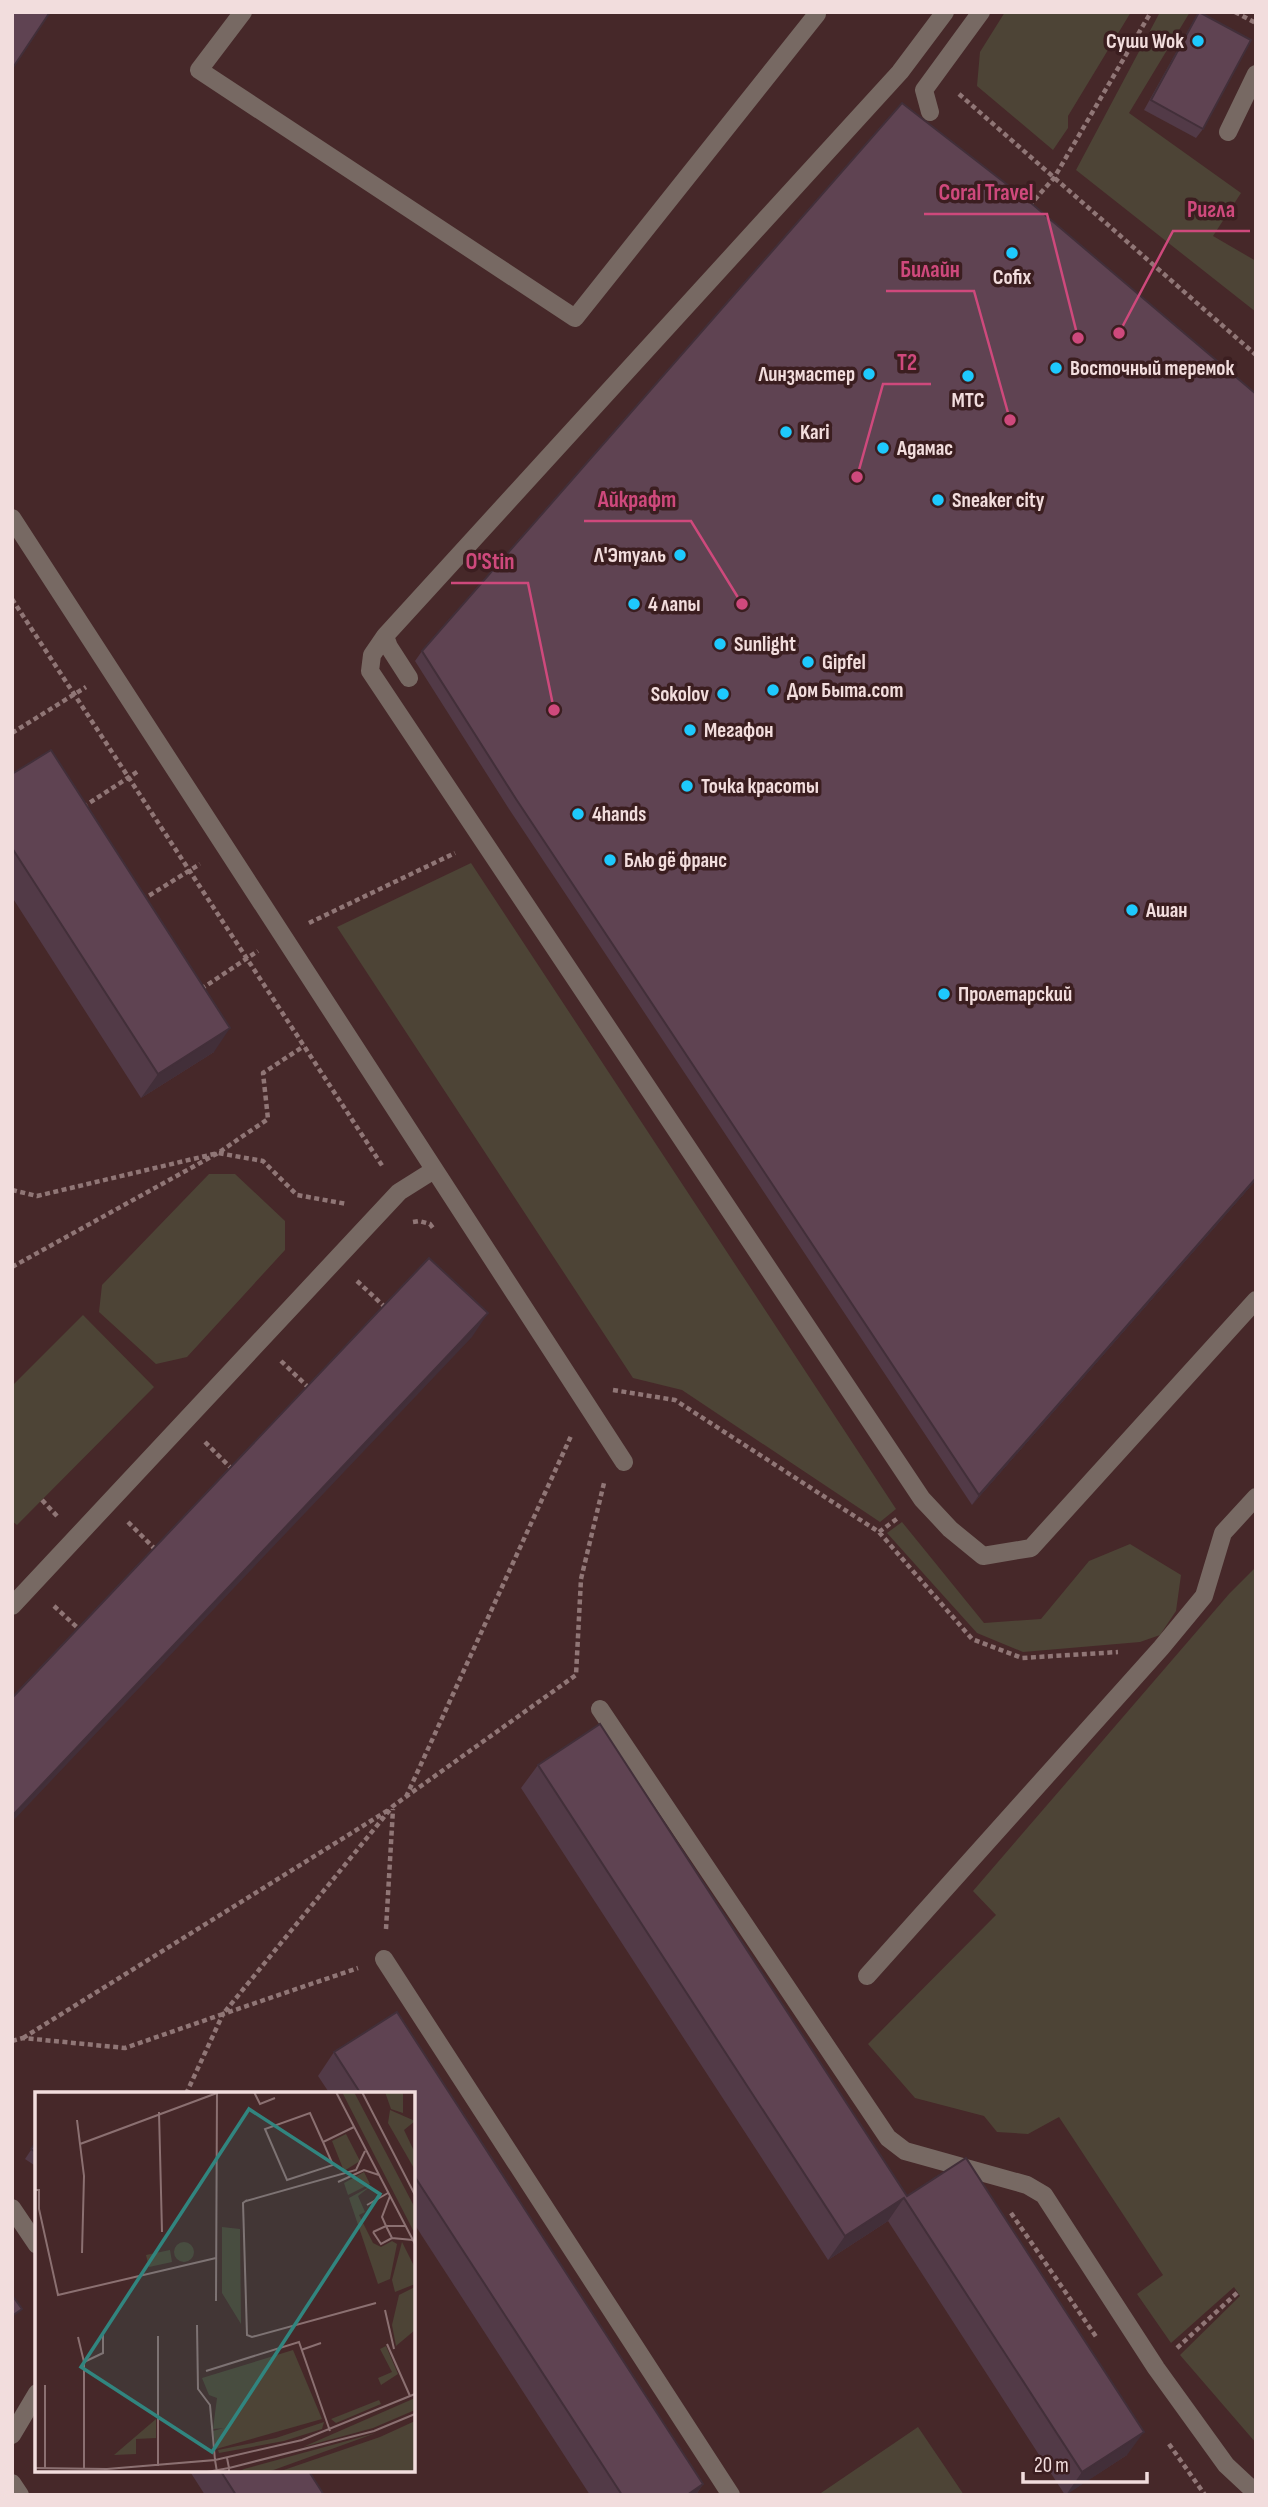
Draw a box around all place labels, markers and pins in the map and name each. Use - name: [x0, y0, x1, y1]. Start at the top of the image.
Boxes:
- place label: Суши Wok: [1106, 29, 1184, 54]
- marker: Суши Wok: [1190, 33, 1206, 49]
- callout: Coral Travel: [924, 170, 1047, 214]
- callout: Ригла: [1173, 187, 1250, 231]
- marker: Cofix: [1004, 245, 1020, 261]
- callout: Билайн: [886, 247, 974, 291]
- place label: Cofix: [993, 265, 1031, 290]
- callout: T2: [883, 340, 931, 384]
- place label: Восточный теремок: [1070, 356, 1234, 381]
- marker: Восточный теремок: [1048, 360, 1064, 376]
- place label: Линзмастер: [758, 362, 855, 387]
- marker: Линзмастер: [861, 366, 877, 382]
- marker: МТС: [960, 368, 976, 384]
- place label: МТС: [952, 388, 985, 413]
- place label: Kari: [800, 420, 829, 445]
- marker: Kari: [778, 424, 794, 440]
- place label: Адамас: [896, 436, 953, 461]
- marker: Адамас: [875, 440, 891, 456]
- callout: Айкрафт: [584, 477, 691, 521]
- place label: Sneaker city: [952, 488, 1045, 513]
- marker: Sneaker city: [930, 492, 946, 508]
- callout: O'Stin: [451, 539, 528, 583]
- place label: Л'Этуаль: [593, 543, 666, 568]
- marker: Л'Этуаль: [672, 547, 688, 563]
- place label: 4 лапы: [648, 592, 700, 617]
- marker: 4 лапы: [626, 596, 642, 612]
- place label: Sunlight: [734, 632, 796, 657]
- marker: Sunlight: [712, 636, 728, 652]
- place label: Gipfel: [822, 650, 866, 675]
- marker: Gipfel: [800, 654, 816, 670]
- place label: Дом Быта.com: [787, 678, 903, 703]
- place label: Sokolov: [651, 682, 709, 707]
- marker: Дом Быта.com: [765, 682, 781, 698]
- marker: Sokolov: [715, 686, 731, 702]
- place label: Мегафон: [704, 718, 774, 743]
- marker: Мегафон: [682, 722, 698, 738]
- place label: Точка красоты: [701, 774, 819, 799]
- marker: Точка красоты: [679, 778, 695, 794]
- place label: 4hands: [592, 802, 646, 827]
- marker: 4hands: [570, 806, 586, 822]
- place label: Блю дё франс: [624, 848, 727, 873]
- marker: Блю дё франс: [602, 852, 618, 868]
- place label: Ашан: [1145, 898, 1188, 923]
- marker: Ашан: [1124, 902, 1140, 918]
- place label: Пролетарский: [958, 982, 1072, 1007]
- marker: Пролетарский: [936, 986, 952, 1002]

